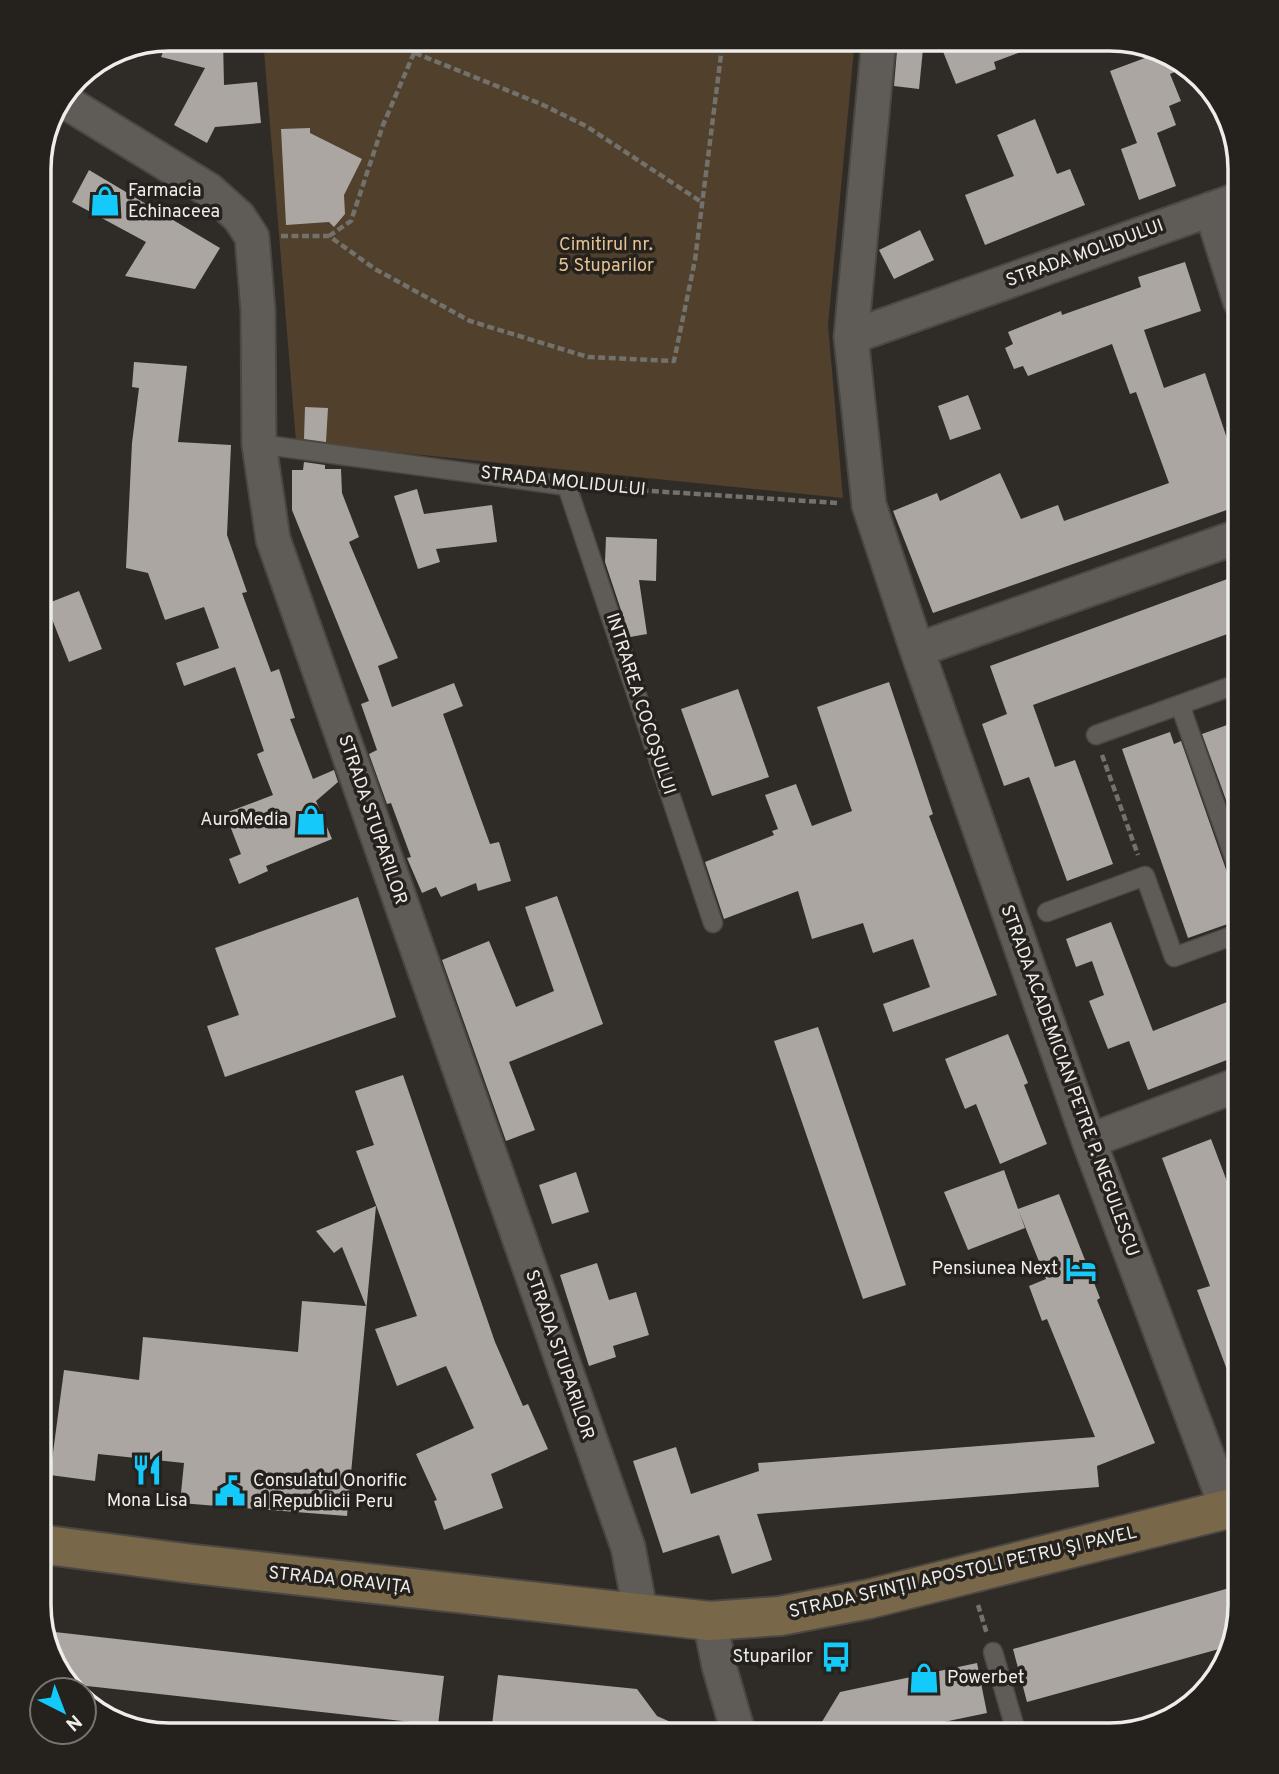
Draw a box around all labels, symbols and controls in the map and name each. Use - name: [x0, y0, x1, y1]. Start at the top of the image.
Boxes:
- place label: Farmacia Echinaceea: [128, 180, 220, 224]
- shop icon: Farmacia Echinaceea: [88, 184, 122, 218]
- street label: STRADA MOLIDULUI: [1003, 215, 1167, 293]
- park label: Cimitirul nr. 5 Stuparilor: [558, 234, 654, 278]
- street label: STRADA MOLIDULUI: [479, 462, 647, 502]
- street label: INTRAREA COCOȘULUI: [600, 610, 680, 798]
- street label: STRADA STUPARILOR: [332, 732, 412, 908]
- shop icon: AuroMedia: [294, 803, 328, 837]
- place label: AuroMedia: [200, 809, 288, 832]
- street label: STRADA ACADEMICIAN PETRE P. NEGULESCU: [994, 902, 1144, 1260]
- hotel icon: Pensiunea Next: [1064, 1252, 1098, 1286]
- place label: Pensiunea Next: [932, 1258, 1058, 1281]
- street label: STRADA STUPARILOR: [519, 1267, 599, 1443]
- restaurant icon: Mona Lisa: [130, 1453, 164, 1487]
- place label: Consulatul Onorific al Republicii Peru: [253, 1470, 407, 1514]
- public building icon: Consulatul Onorific al Republicii Peru: [213, 1474, 247, 1508]
- place label: Mona Lisa: [107, 1490, 187, 1513]
- street label: STRADA SFINȚII APOSTOLI PETRU ȘI PAVEL: [787, 1522, 1139, 1624]
- street label: STRADA ORAVIȚA: [267, 1562, 413, 1600]
- bus stop icon: Stuparilor: [819, 1640, 853, 1674]
- place label: Stuparilor: [733, 1646, 813, 1669]
- shop icon: Powerbet: [907, 1661, 941, 1695]
- place label: Powerbet: [947, 1667, 1024, 1690]
- north arrow: [28, 1676, 98, 1746]
- text: N: [60, 1709, 86, 1736]

